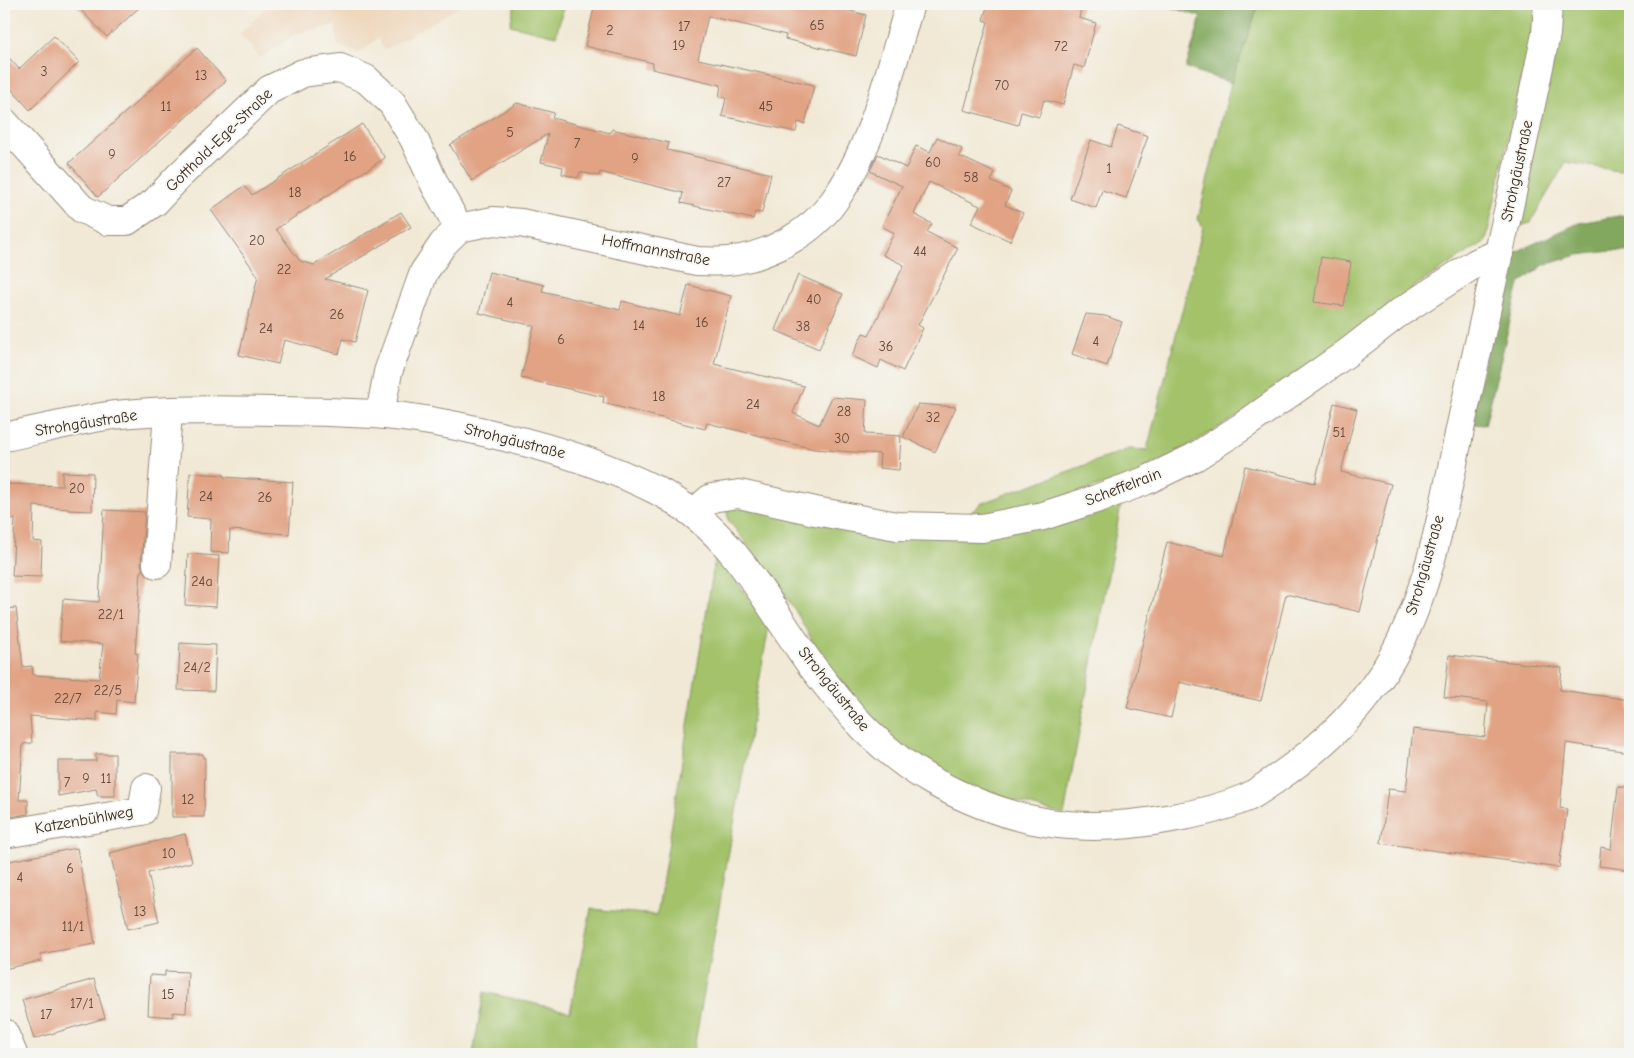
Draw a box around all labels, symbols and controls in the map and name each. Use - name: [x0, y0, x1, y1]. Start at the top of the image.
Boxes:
- house number: 65: [809, 17, 825, 34]
- house number: 17: [678, 18, 690, 35]
- house number: 2: [606, 22, 614, 39]
- house number: 19: [673, 37, 685, 54]
- house number: 72: [1054, 38, 1068, 55]
- house number: 3: [40, 63, 48, 80]
- house number: 13: [195, 67, 207, 84]
- house number: 70: [994, 77, 1010, 94]
- street label: Gotthold-Ege-Straße: [162, 85, 276, 195]
- house number: 11: [160, 98, 172, 115]
- house number: 45: [759, 98, 773, 115]
- street label: Strohgäustraße: [1497, 119, 1537, 223]
- house number: 5: [506, 124, 514, 141]
- house number: 7: [574, 135, 581, 152]
- house number: 9: [108, 146, 116, 163]
- house number: 16: [343, 148, 357, 165]
- house number: 9: [631, 150, 639, 167]
- house number: 60: [925, 154, 941, 171]
- house number: 1: [1106, 160, 1112, 177]
- house number: 58: [964, 169, 978, 186]
- house number: 27: [717, 174, 731, 191]
- house number: 18: [289, 184, 301, 201]
- street label: Hoffmannstraße: [600, 231, 712, 269]
- house number: 20: [249, 232, 265, 249]
- house number: 44: [913, 243, 927, 260]
- house number: 22: [277, 261, 291, 278]
- house number: 40: [806, 291, 822, 308]
- house number: 4: [507, 294, 514, 311]
- house number: 26: [330, 306, 344, 323]
- house number: 16: [695, 314, 709, 331]
- house number: 14: [633, 317, 645, 334]
- house number: 38: [796, 318, 810, 335]
- house number: 24: [259, 320, 273, 337]
- house number: 6: [557, 331, 565, 348]
- house number: 4: [1093, 333, 1100, 350]
- house number: 36: [879, 338, 893, 355]
- house number: 18: [653, 388, 665, 405]
- house number: 24: [746, 396, 760, 413]
- house number: 28: [837, 403, 851, 420]
- street label: Strohgäustraße: [34, 406, 138, 440]
- house number: 32: [926, 409, 940, 426]
- street label: Strohgäustraße: [463, 420, 567, 462]
- house number: 51: [1332, 424, 1346, 441]
- house number: 30: [834, 430, 850, 447]
- street label: Scheffelrain: [1082, 464, 1164, 510]
- house number: 20: [69, 480, 85, 497]
- house number: 24: [199, 488, 213, 505]
- house number: 26: [258, 489, 272, 506]
- street label: Strohgäustraße: [1402, 513, 1448, 617]
- house number: 24a: [191, 573, 213, 590]
- house number: 22/1: [98, 606, 124, 623]
- street label: Strohgäustraße: [794, 643, 874, 735]
- house number: 24/2: [183, 659, 211, 676]
- house number: 22/5: [94, 682, 122, 699]
- house number: 22/7: [54, 690, 82, 707]
- house number: 9: [82, 770, 90, 787]
- house number: 11: [100, 770, 112, 787]
- house number: 7: [64, 774, 71, 791]
- house number: 12: [182, 791, 194, 808]
- street label: Katzenbühlweg: [33, 802, 135, 838]
- house number: 10: [162, 845, 176, 862]
- house number: 6: [66, 860, 74, 877]
- house number: 4: [17, 869, 24, 886]
- house number: 13: [134, 903, 146, 920]
- house number: 11/1: [62, 918, 84, 935]
- house number: 15: [161, 986, 175, 1003]
- house number: 17/1: [70, 995, 94, 1012]
- house number: 17: [40, 1006, 52, 1023]

